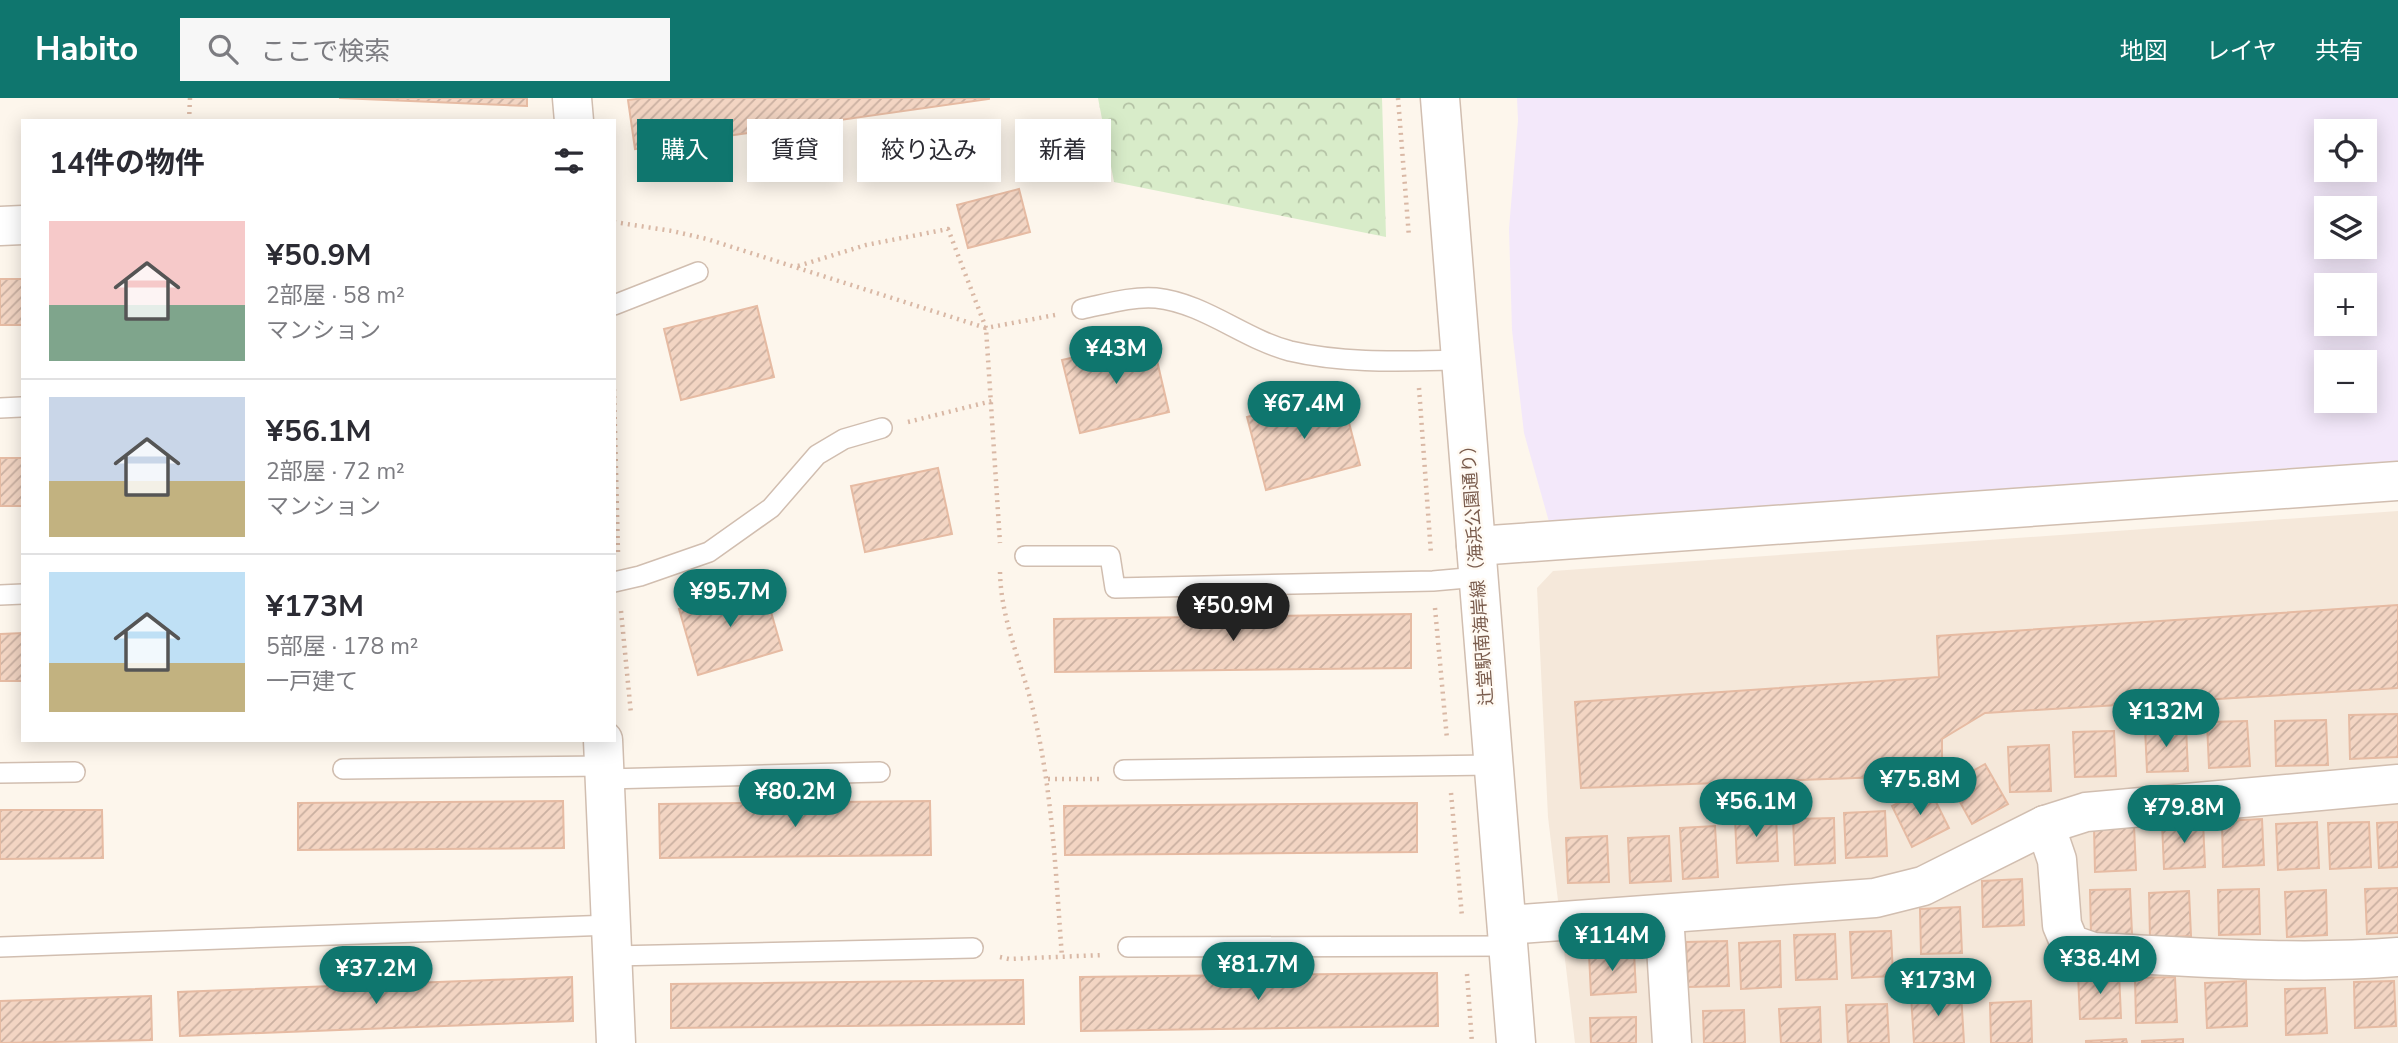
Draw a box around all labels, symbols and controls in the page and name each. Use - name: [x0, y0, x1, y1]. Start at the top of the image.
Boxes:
- search box: [180, 18, 670, 81]
- text: Habito: [35, 27, 138, 72]
- icon: search: [204, 30, 242, 68]
- text: ここで検索: [260, 34, 390, 69]
- text: 地図: [2120, 35, 2168, 67]
- text: レイヤ: [2206, 35, 2277, 67]
- text: 共有: [2315, 35, 2363, 67]
- chip: 購入: [637, 119, 733, 182]
- chip: 賃貸: [747, 119, 843, 182]
- chip: 絞り込み: [857, 119, 1001, 182]
- chip: 新着: [1015, 119, 1111, 182]
- map controls: [2314, 119, 2377, 413]
- button: locate: [2314, 119, 2377, 182]
- icon: filters: [550, 142, 588, 180]
- text: 14件の物件: [49, 143, 205, 184]
- button: layers: [2314, 196, 2377, 259]
- text: ¥50.9M: [266, 235, 371, 276]
- icon: home: [105, 249, 189, 333]
- button: +: [2314, 273, 2377, 336]
- text: 2部屋 · 58 m²: [266, 280, 405, 311]
- text: マンション: [266, 315, 381, 346]
- pin: ¥43M: [1075, 327, 1157, 386]
- text: ¥43M: [1085, 333, 1147, 364]
- button: −: [2314, 350, 2377, 413]
- pin: ¥67.4M: [1247, 382, 1361, 441]
- text: ¥67.4M: [1264, 388, 1344, 419]
- text: ¥56.1M: [266, 411, 371, 452]
- icon: home: [105, 425, 189, 509]
- street label: 辻堂駅南海岸線（海浜公園通り）: [1456, 435, 1498, 707]
- text: 2部屋 · 72 m²: [266, 456, 405, 487]
- text: マンション: [266, 491, 381, 522]
- pin: ¥95.7M: [673, 570, 787, 629]
- text: ¥95.7M: [690, 576, 770, 607]
- pin: ¥50.9M: [1176, 584, 1290, 643]
- text: ¥173M: [266, 586, 364, 627]
- text: ¥50.9M: [1193, 590, 1273, 621]
- icon: home: [105, 600, 189, 684]
- text: 5部屋 · 178 m²: [266, 631, 419, 662]
- text: 一戸建て: [266, 666, 358, 697]
- pin: ¥132M: [2117, 690, 2215, 749]
- text: ¥132M: [2128, 696, 2204, 727]
- pin: ¥75.8M: [1863, 758, 1977, 817]
- text: ¥75.8M: [1880, 764, 1960, 795]
- pin: ¥80.2M: [738, 770, 852, 829]
- text: ¥80.2M: [755, 776, 835, 807]
- pin: ¥56.1M: [1699, 780, 1813, 839]
- text: ¥56.1M: [1716, 786, 1796, 817]
- pin: ¥79.8M: [2127, 786, 2241, 845]
- text: ¥79.8M: [2144, 792, 2224, 823]
- pin: ¥114M: [1563, 914, 1661, 973]
- text: ¥114M: [1574, 920, 1650, 951]
- pin: ¥38.4M: [2043, 936, 2157, 996]
- pin: ¥81.7M: [1201, 942, 1315, 1002]
- text: ¥38.4M: [2060, 943, 2140, 974]
- pin: ¥37.2M: [319, 946, 433, 1006]
- text: ¥81.7M: [1218, 949, 1298, 980]
- text: ¥37.2M: [336, 953, 416, 984]
- pin: ¥173M: [1889, 958, 1987, 1018]
- text: ¥173M: [1900, 965, 1976, 996]

